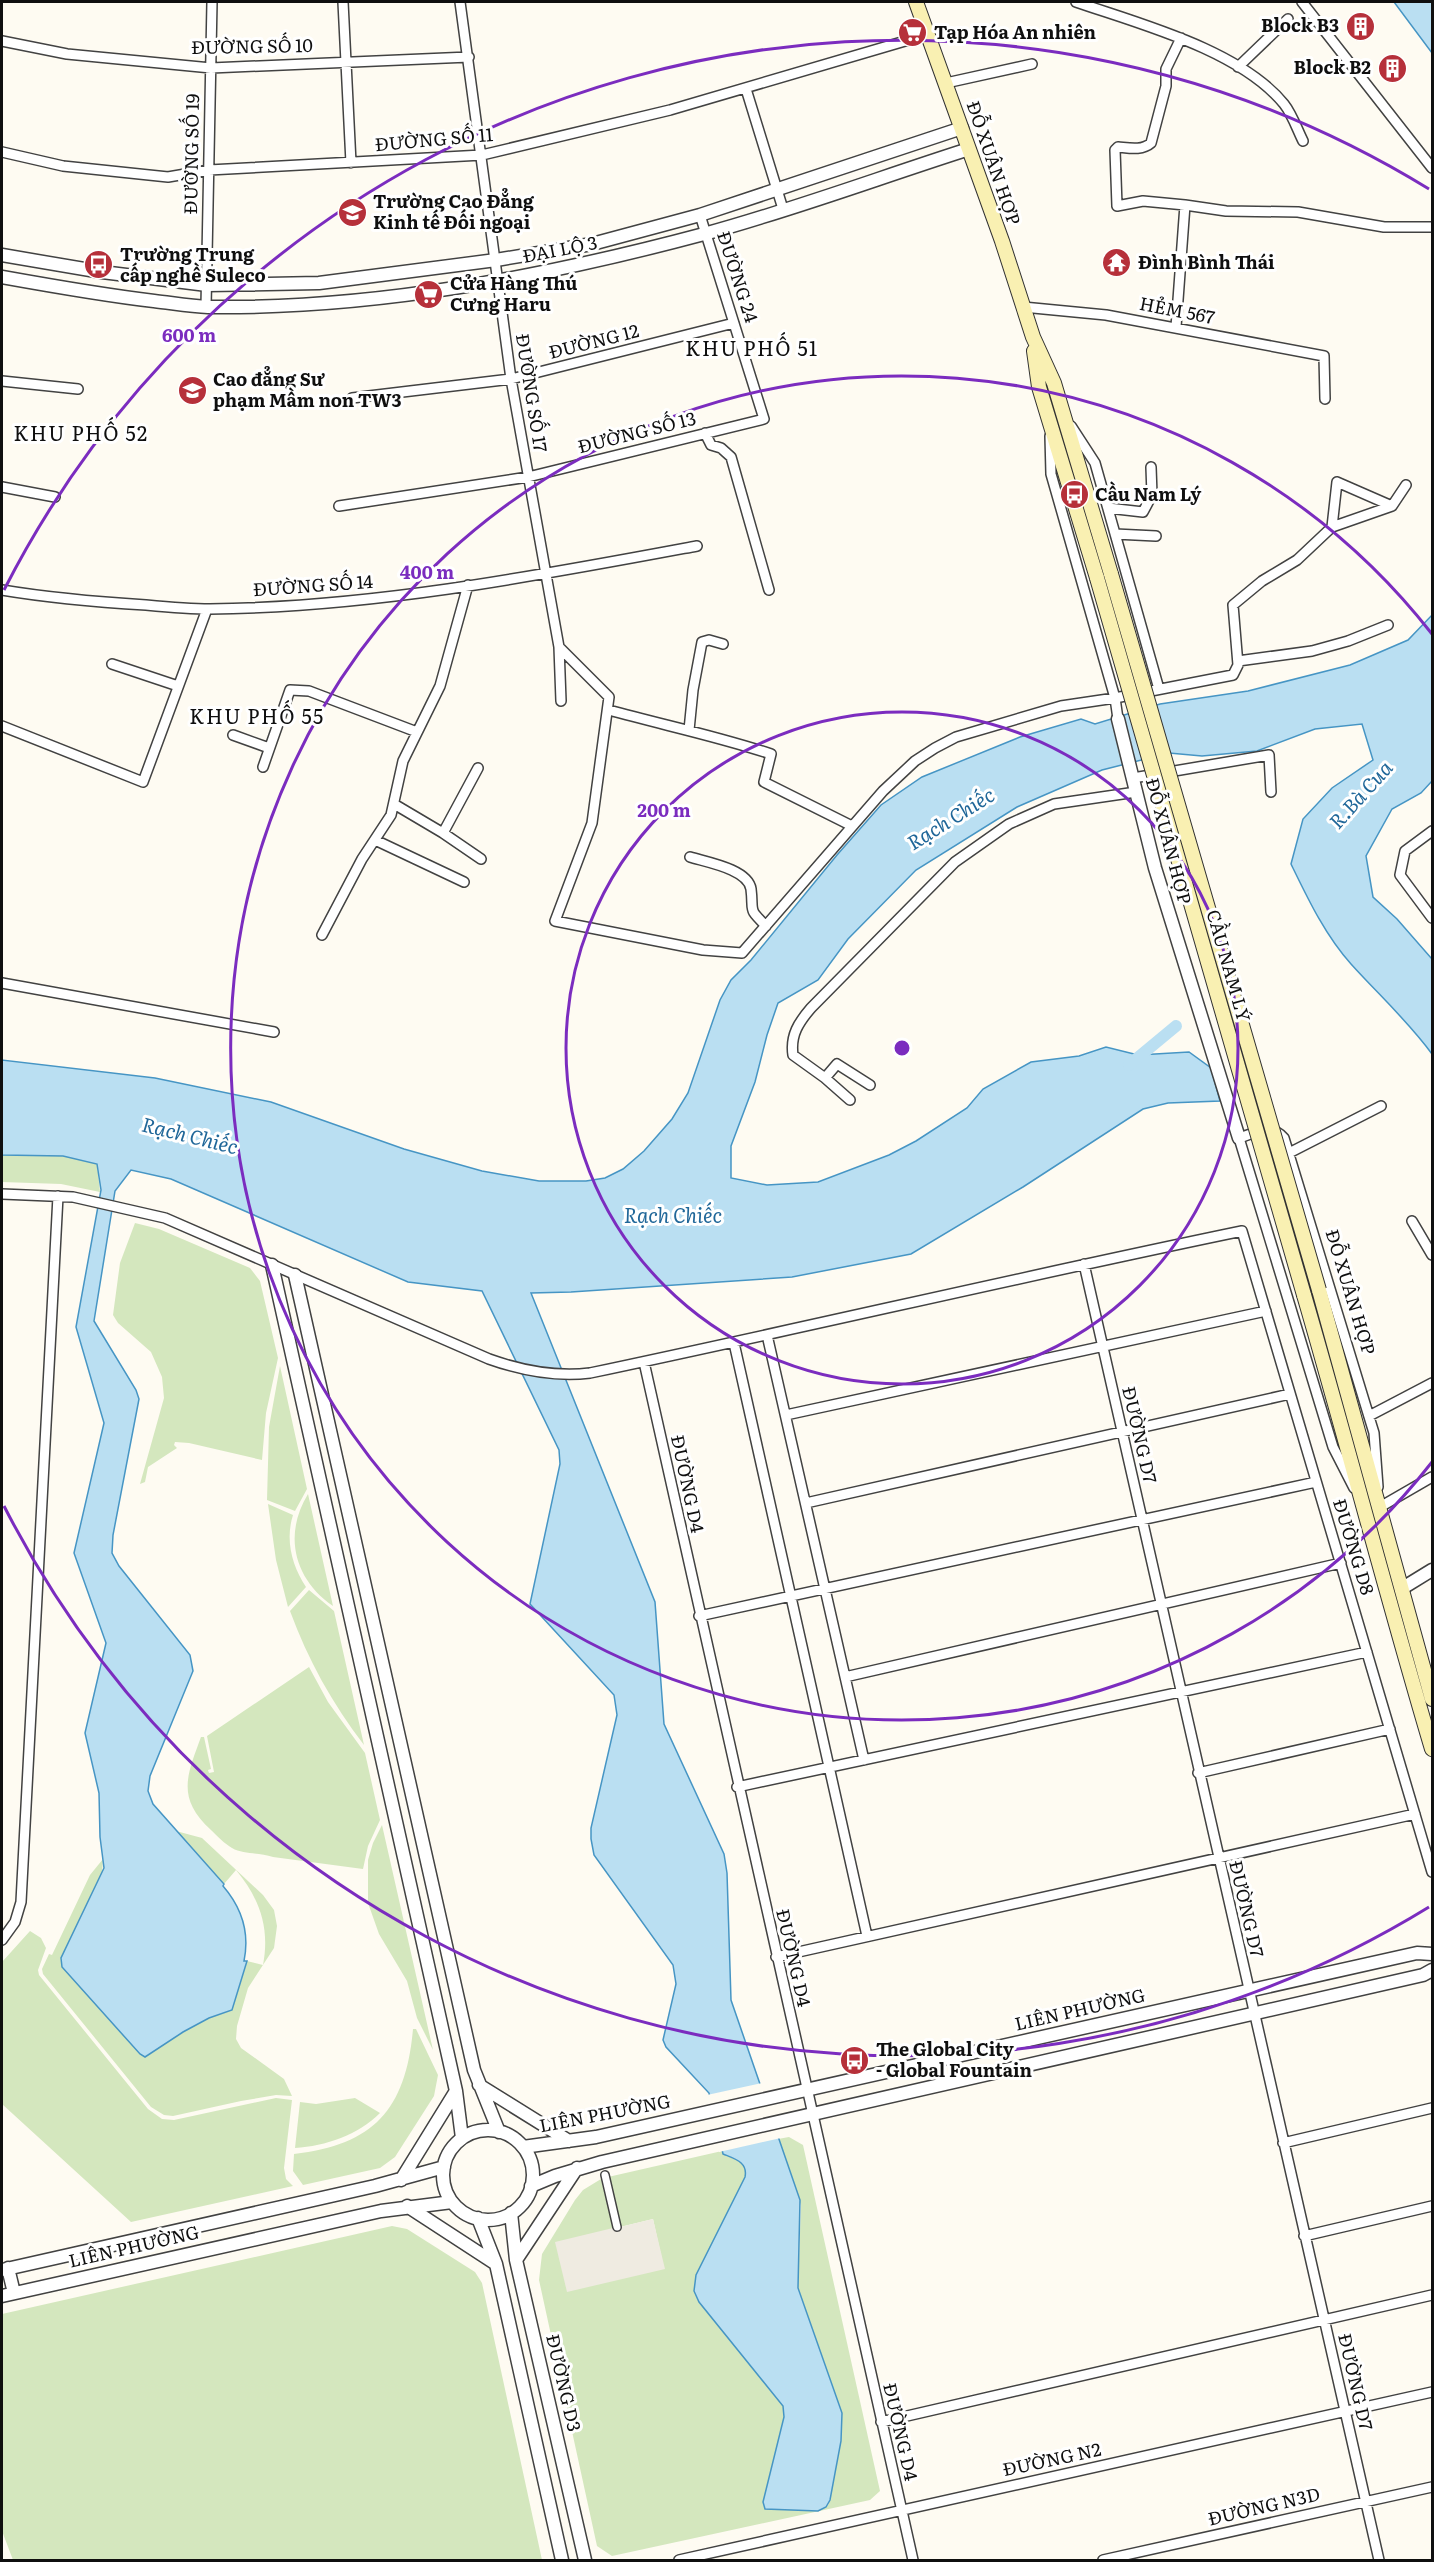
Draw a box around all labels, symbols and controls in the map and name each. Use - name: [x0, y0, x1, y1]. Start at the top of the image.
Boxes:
- building icon: Block B3: [1344, 10, 1376, 42]
- place label: Block B3: [1261, 11, 1339, 38]
- supermarket icon: Tạp Hóa An nhiên: [897, 17, 929, 49]
- place label: Tạp Hóa An nhiên: [934, 18, 1096, 45]
- street label: ĐƯỜNG SỐ 10: [191, 30, 313, 60]
- building icon: Block B2: [1376, 52, 1408, 84]
- place label: Block B2: [1293, 53, 1371, 80]
- street label: ĐƯỜNG SỐ 19: [175, 93, 205, 215]
- street label: ĐỖ XUÂN HỢP: [961, 96, 1029, 228]
- street label: ĐƯỜNG SỐ 11: [374, 119, 494, 157]
- place label: Trường Cao Đẳng Kinh tế Đối ngoại: [373, 187, 535, 235]
- school or university icon: Trường Cao Đẳng Kinh tế Đối ngoại: [336, 196, 368, 228]
- street label: ĐƯỜNG 24: [711, 227, 766, 326]
- street label: ĐẠI LỘ 3: [520, 228, 599, 269]
- place label: Trường Trung cấp nghề Suleco: [120, 240, 266, 288]
- temple icon: Đình Bình Thái: [1101, 247, 1133, 279]
- place label: Đình Bình Thái: [1138, 248, 1275, 275]
- bus stop icon: Trường Trung cấp nghề Suleco: [83, 249, 115, 281]
- place label: Cửa Hàng Thú Cưng Haru: [450, 269, 577, 317]
- supermarket icon: Cửa Hàng Thú Cưng Haru: [413, 278, 445, 310]
- street label: HẺM 567: [1137, 289, 1217, 330]
- street label: ĐƯỜNG 12: [546, 316, 642, 365]
- text: 600 m: [162, 321, 216, 348]
- street label: ĐƯỜNG SỐ 17: [510, 331, 556, 454]
- district label: KHU PHỐ 51: [685, 332, 819, 362]
- place label: Cao đẳng Sư phạm Mầm non TW3: [213, 365, 401, 413]
- school or university icon: Cao đẳng Sư phạm Mầm non TW3: [176, 374, 208, 406]
- street label: ĐƯỜNG SỐ 13: [574, 403, 699, 459]
- district label: KHU PHỐ 52: [13, 417, 149, 447]
- bus stop icon: Cầu Nam Lý: [1058, 479, 1090, 511]
- place label: Cầu Nam Lý: [1095, 480, 1201, 507]
- text: 400 m: [400, 558, 454, 585]
- street label: ĐƯỜNG SỐ 14: [252, 566, 374, 602]
- district label: KHU PHỐ 55: [189, 700, 325, 730]
- water label: R.Bà Cua: [1321, 752, 1399, 834]
- street label: ĐỖ XUÂN HỢP: [1140, 774, 1200, 907]
- water label: Rạch Chiếc: [900, 779, 1000, 856]
- text: 200 m: [637, 796, 691, 823]
- street label: CẦU NAM LÝ: [1201, 906, 1259, 1025]
- centre of rings: [892, 1038, 912, 1058]
- water label: Rạch Chiếc: [139, 1108, 242, 1161]
- water label: Rạch Chiếc: [624, 1199, 722, 1229]
- street label: ĐỖ XUÂN HỢP: [1320, 1225, 1384, 1358]
- street label: ĐƯỜNG D7: [1116, 1384, 1165, 1486]
- street label: ĐƯỜNG D4: [665, 1432, 712, 1535]
- street label: ĐƯỜNG D8: [1327, 1495, 1382, 1598]
- street label: ĐƯỜNG D7: [1223, 1858, 1272, 1960]
- street label: ĐƯỜNG D4: [770, 1906, 819, 2009]
- street label: LIÊN PHƯỜNG: [1012, 1980, 1148, 2037]
- place label: The Global City - Global Fountain: [876, 2035, 1033, 2083]
- bus stop icon: The Global City - Global Fountain: [839, 2044, 871, 2076]
- street label: LIÊN PHƯỜNG: [537, 2087, 673, 2138]
- street label: LIÊN PHƯỜNG: [66, 2217, 202, 2274]
- street label: ĐƯỜNG D3: [540, 2331, 589, 2434]
- street label: ĐƯỜNG D7: [1332, 2331, 1381, 2433]
- street label: ĐƯỜNG D4: [877, 2380, 926, 2483]
- street label: ĐƯỜNG N2: [1000, 2435, 1103, 2482]
- street label: ĐƯỜNG N3D: [1205, 2480, 1322, 2532]

